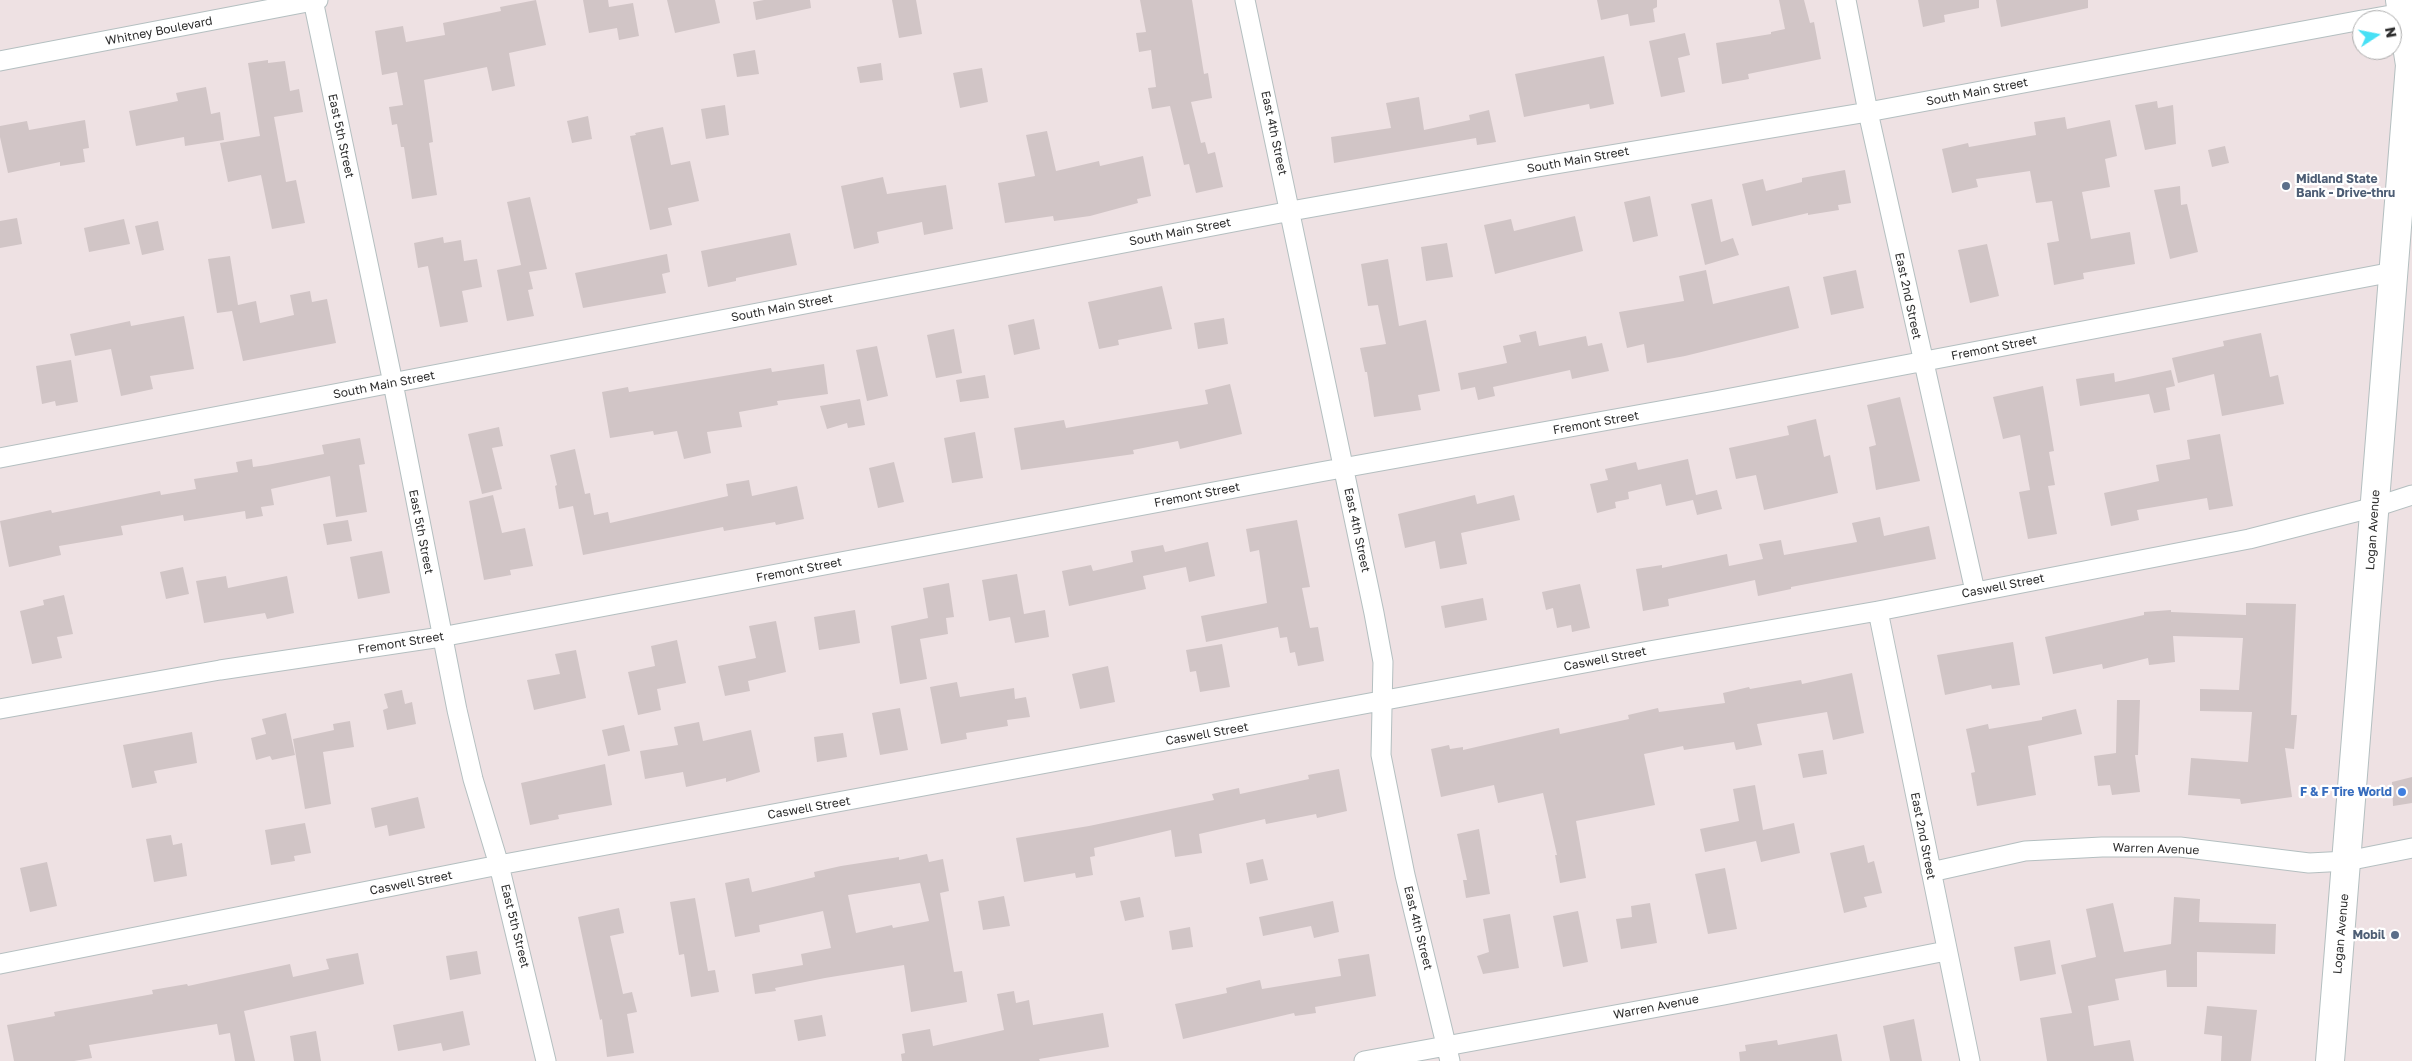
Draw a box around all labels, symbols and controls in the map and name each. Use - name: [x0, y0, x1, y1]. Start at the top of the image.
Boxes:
- north arrow: [2352, 10, 2402, 60]
- street label: Whitney Boulevard: [104, 14, 214, 48]
- text: N: [2382, 25, 2401, 39]
- street label: South Main Street: [1925, 75, 2029, 109]
- street label: East 4th Street: [1258, 89, 1290, 177]
- street label: East 5th Street: [325, 93, 357, 179]
- street label: South Main Street: [1526, 144, 1630, 176]
- place label: Midland State Bank - Drive-thru: [2296, 172, 2395, 200]
- marker: Midland State Bank - Drive-thru: [2280, 180, 2292, 192]
- street label: South Main Street: [1128, 215, 1232, 249]
- street label: East 2nd Street: [1892, 251, 1924, 341]
- street label: South Main Street: [730, 291, 834, 325]
- street label: Fremont Street: [1950, 333, 2038, 363]
- street label: South Main Street: [332, 368, 436, 402]
- street label: Fremont Street: [1552, 408, 1640, 438]
- street label: Fremont Street: [1153, 480, 1241, 510]
- street label: East 4th Street: [1341, 486, 1373, 574]
- street label: East 5th Street: [406, 489, 436, 575]
- street label: Logan Avenue: [2363, 489, 2383, 571]
- street label: Fremont Street: [755, 555, 843, 585]
- street label: Caswell Street: [1960, 571, 2046, 601]
- street label: Fremont Street: [357, 629, 445, 657]
- street label: Caswell Street: [1562, 644, 1648, 674]
- street label: Caswell Street: [1164, 720, 1250, 748]
- place label: F & F Tire World: [2300, 785, 2392, 799]
- marker: F & F Tire World: [2396, 786, 2408, 798]
- street label: East 2nd Street: [1908, 791, 1938, 881]
- street label: Caswell Street: [766, 794, 852, 822]
- street label: Warren Avenue: [2112, 840, 2200, 858]
- street label: Caswell Street: [368, 868, 454, 898]
- street label: East 5th Street: [498, 883, 532, 969]
- street label: East 4th Street: [1401, 884, 1435, 972]
- street label: Logan Avenue: [2330, 893, 2352, 975]
- place label: Mobil: [2352, 928, 2385, 942]
- marker: Mobil: [2389, 929, 2401, 941]
- street label: Warren Avenue: [1612, 992, 1700, 1022]

